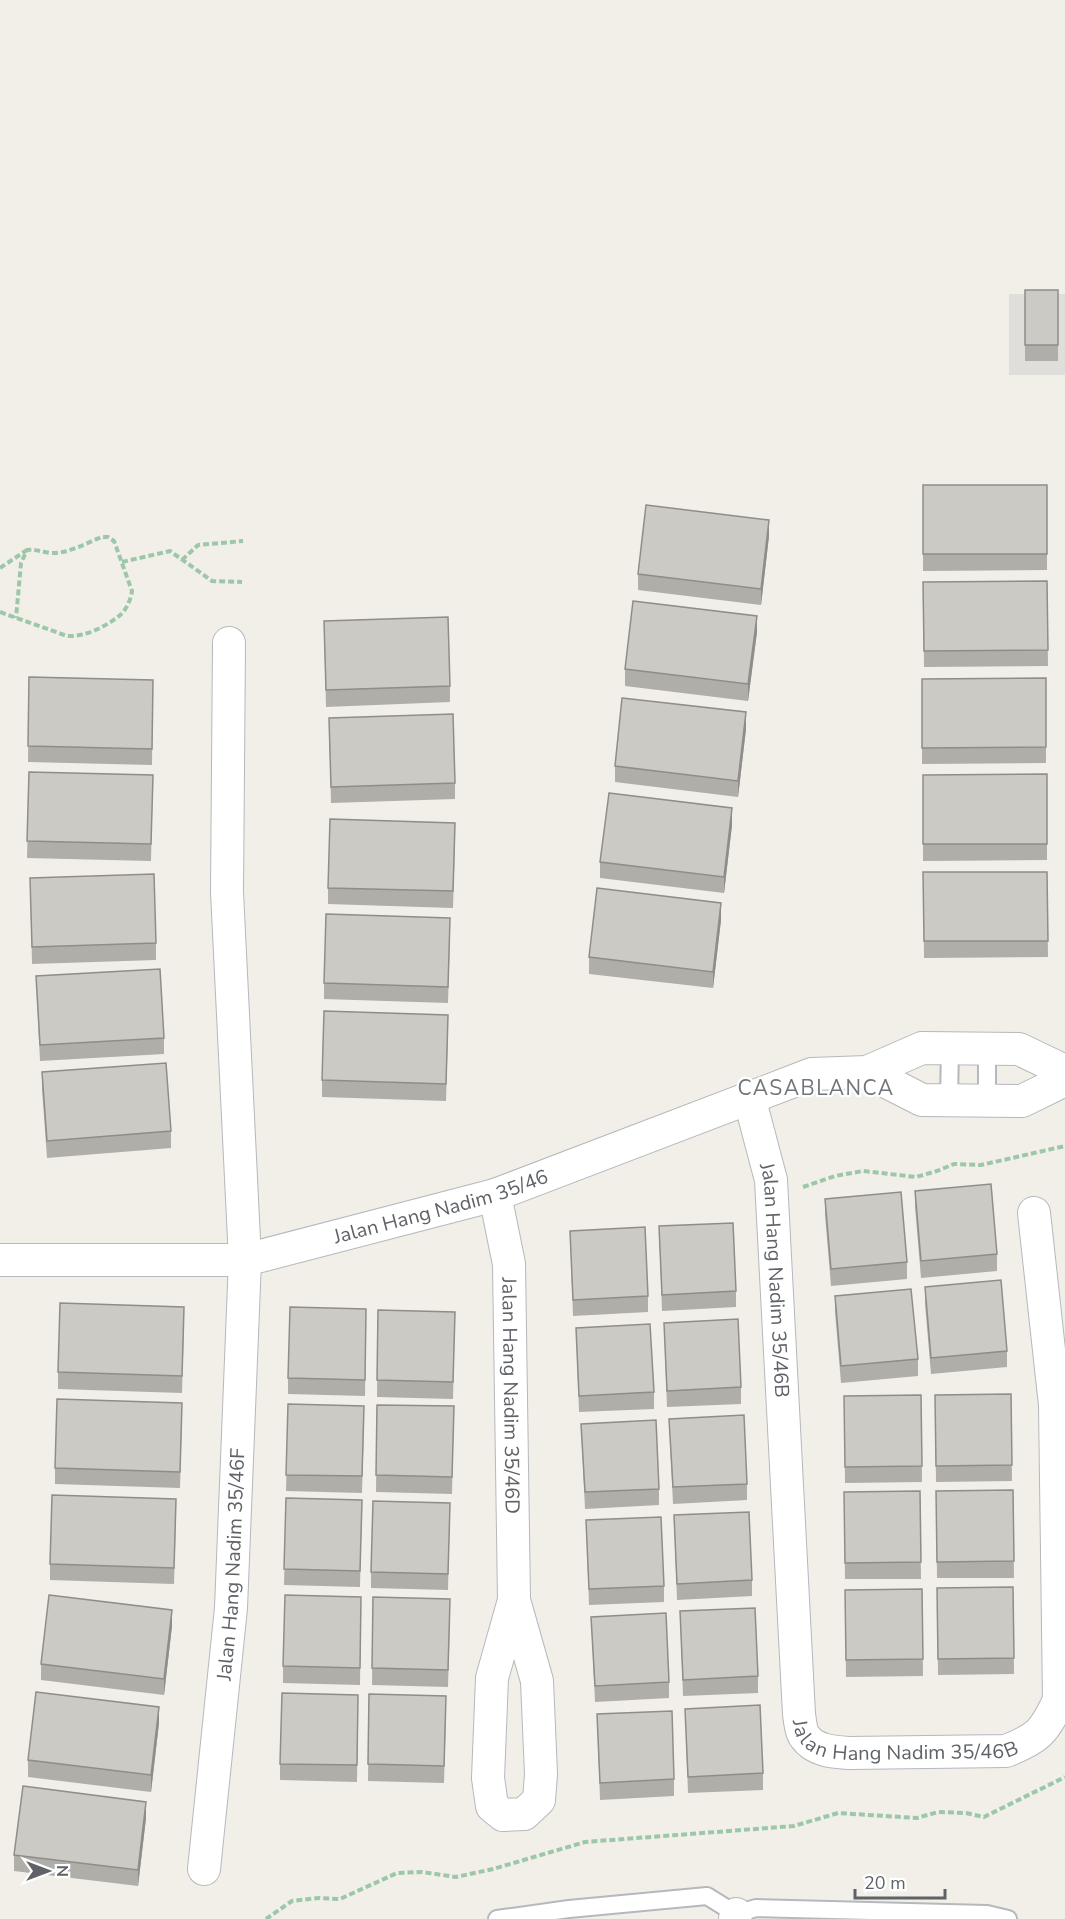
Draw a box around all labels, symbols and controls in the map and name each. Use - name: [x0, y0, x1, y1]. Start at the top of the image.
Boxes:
- district label: CASABLANCA: [737, 1074, 895, 1102]
- street label: Jalan Hang Nadim 35/46B: [753, 1159, 796, 1398]
- street label: Jalan Hang Nadim 35/46: [330, 1163, 552, 1250]
- street label: Jalan Hang Nadim 35/46D: [496, 1276, 526, 1514]
- street label: Jalan Hang Nadim 35/46F: [210, 1448, 251, 1683]
- street label: Jalan Hang Nadim 35/46B: [786, 1716, 1022, 1767]
- north arrow: [18, 1841, 78, 1901]
- scale bar: [855, 1862, 945, 1900]
- text: N: [51, 1865, 73, 1877]
- text: 20 m: [864, 1871, 906, 1895]

